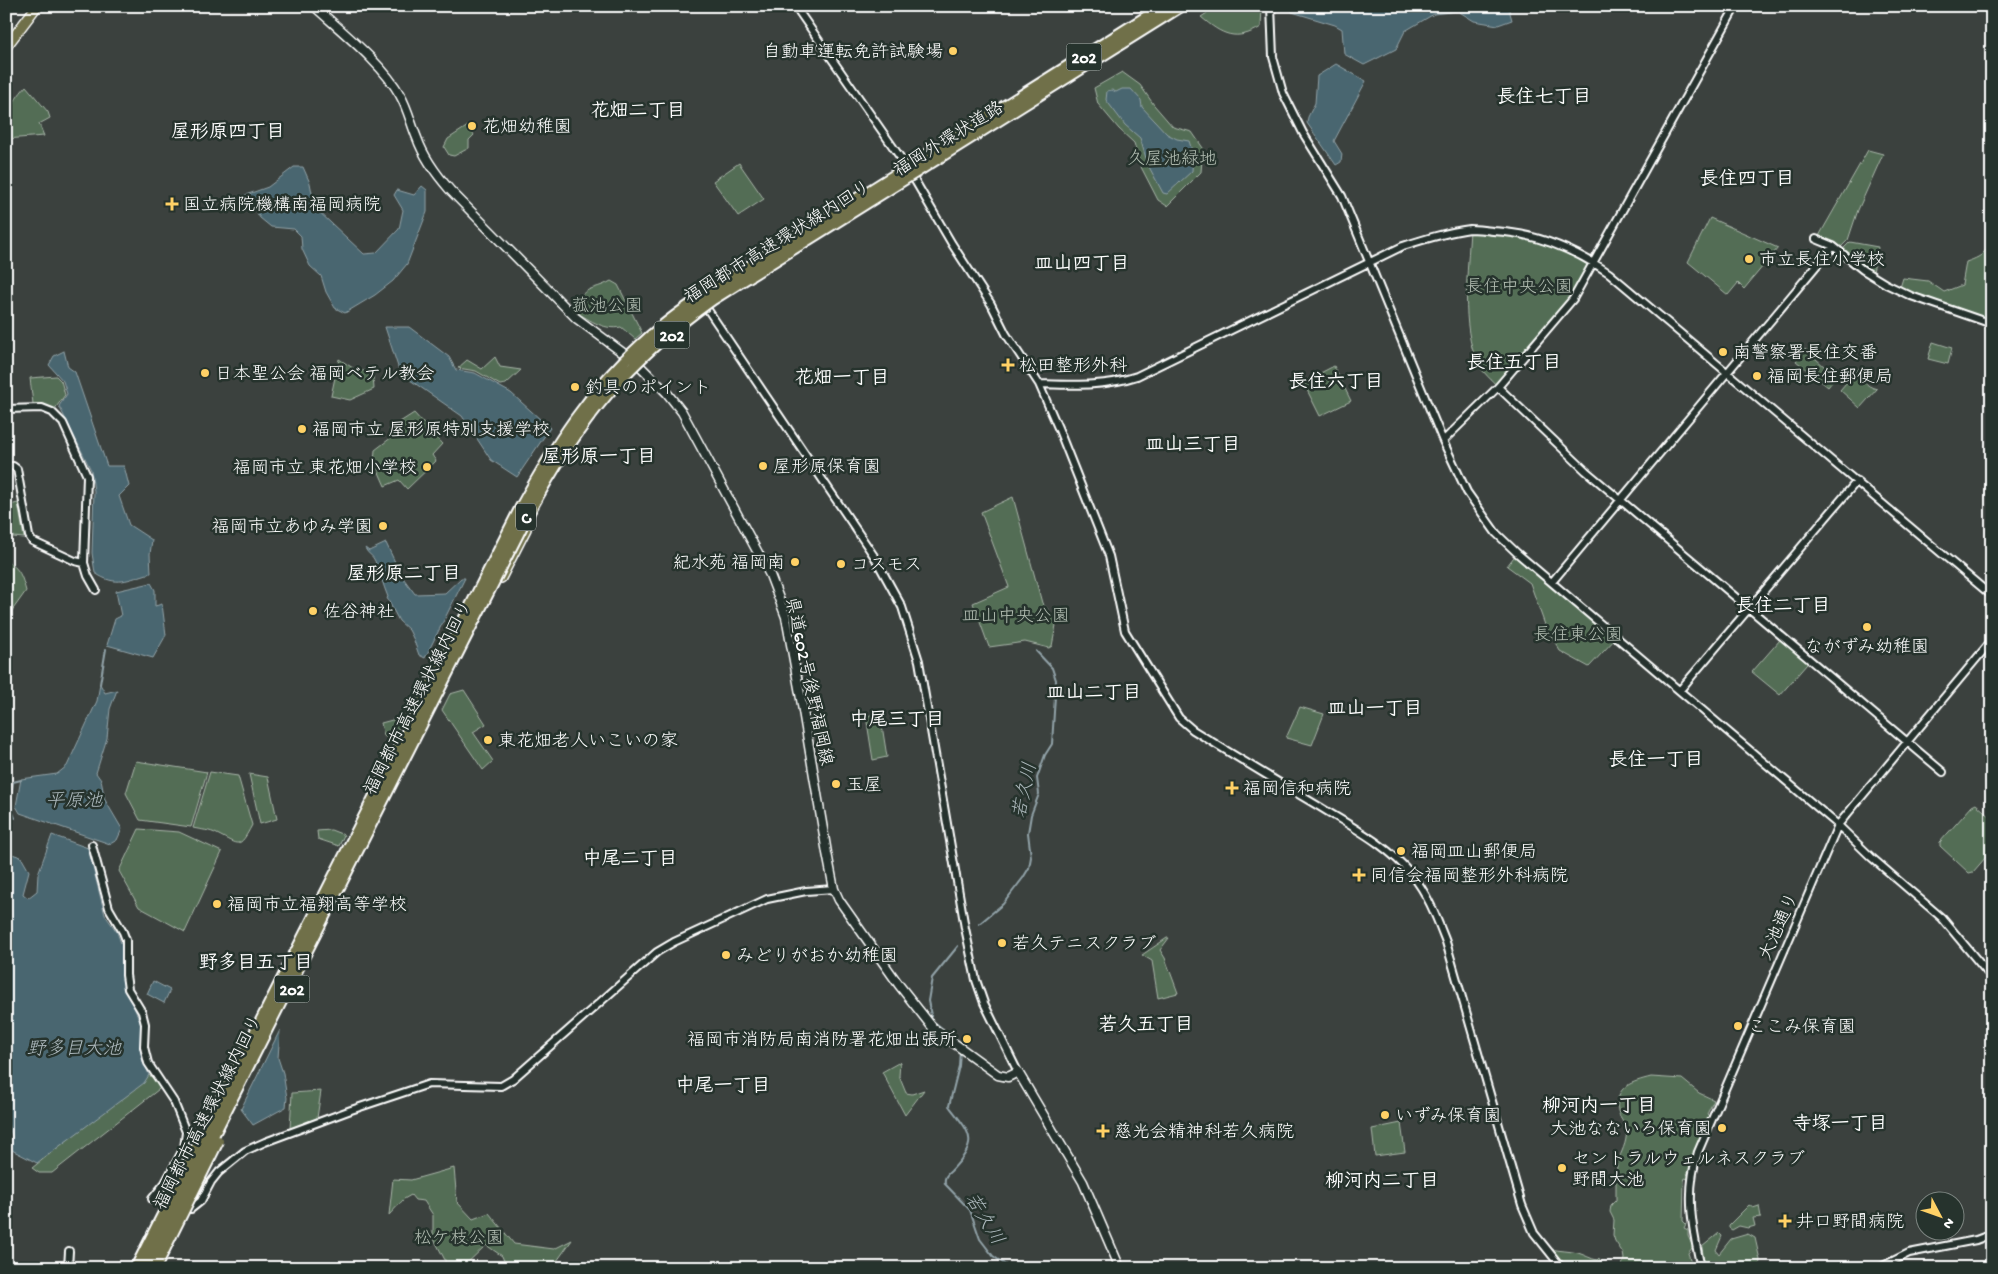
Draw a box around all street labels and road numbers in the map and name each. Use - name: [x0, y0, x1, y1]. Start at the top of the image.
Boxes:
- road number: 202: [1066, 44, 1102, 70]
- street label: 福岡外環状道路: [890, 97, 1008, 182]
- street label: 福岡都市高速環状線内回り: [681, 176, 875, 309]
- road number: 202: [654, 322, 690, 348]
- road number: C: [516, 504, 536, 530]
- street label: 県道602号後野福岡線: [779, 595, 837, 768]
- street label: 福岡都市高速環状線内回り: [360, 597, 478, 799]
- street label: 大池通り: [1756, 890, 1805, 964]
- road number: 202: [274, 976, 310, 1002]
- street label: 福岡都市高速環状線内回り: [150, 1012, 268, 1214]

